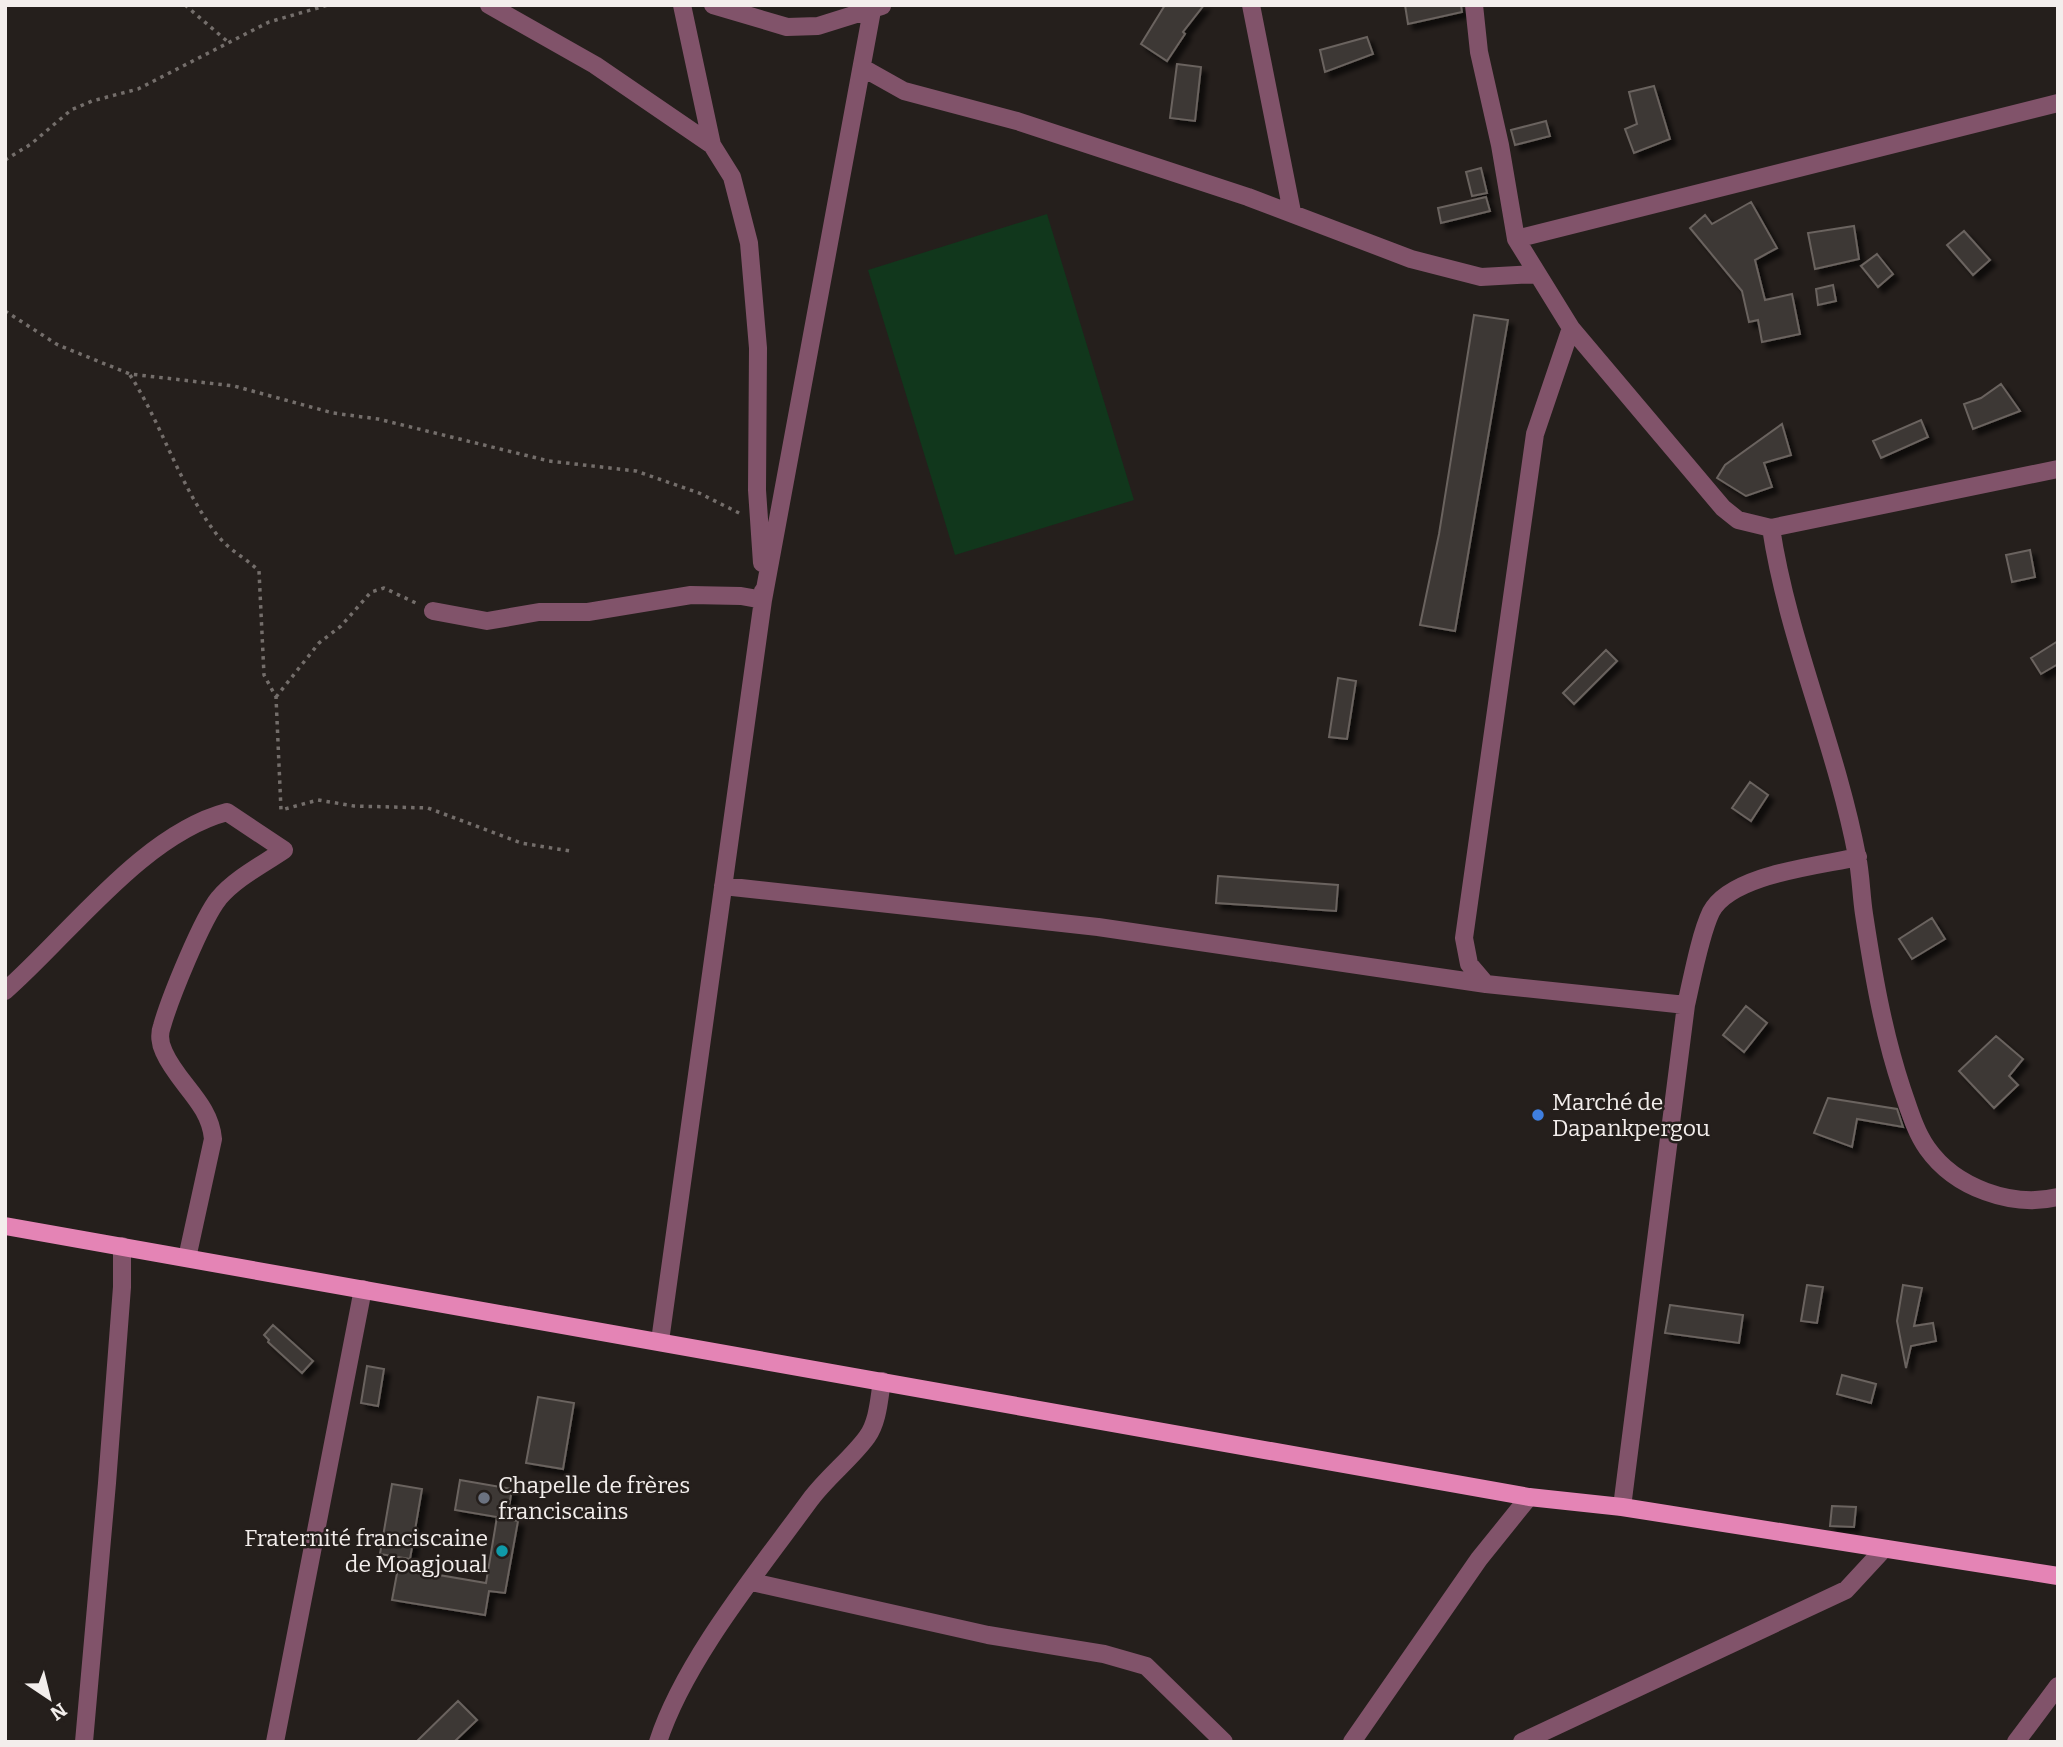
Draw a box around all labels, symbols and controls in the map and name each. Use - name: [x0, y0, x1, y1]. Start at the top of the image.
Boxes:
- place label: Marché de Dapankpergou: [1552, 1088, 1710, 1142]
- marker: Marché de Dapankpergou: [1530, 1107, 1546, 1123]
- place label: Chapelle de frères franciscains: [498, 1471, 690, 1525]
- marker: Chapelle de frères franciscains: [476, 1490, 492, 1506]
- place label: Fraternité franciscaine de Moagjoual: [244, 1524, 488, 1578]
- marker: Fraternité franciscaine de Moagjoual: [494, 1543, 510, 1559]
- north arrow: [14, 1663, 84, 1733]
- text: N: [46, 1698, 71, 1725]

